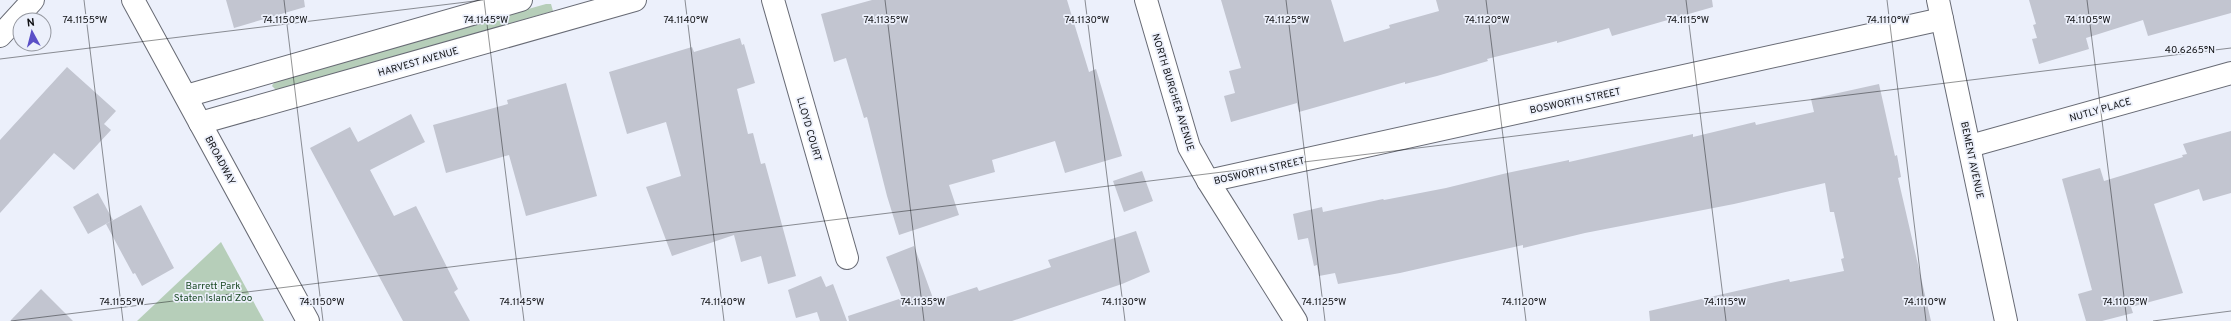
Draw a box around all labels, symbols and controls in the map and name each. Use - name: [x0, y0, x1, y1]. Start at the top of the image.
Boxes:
- north arrow: [12, 12, 52, 52]
- text: 74.1155°W: [62, 14, 108, 27]
- text: 74.1150°W: [262, 14, 308, 27]
- text: 74.1145°W: [464, 14, 508, 27]
- text: 74.1140°W: [663, 14, 709, 27]
- text: 74.1135°W: [864, 14, 908, 27]
- text: 74.1130°W: [1065, 14, 1109, 27]
- text: 74.1125°W: [1265, 14, 1309, 27]
- text: 74.1120°W: [1464, 14, 1510, 27]
- text: 74.1115°W: [1667, 14, 1709, 27]
- text: 74.1110°W: [1867, 14, 1909, 27]
- text: 74.1105°W: [2065, 14, 2111, 27]
- text: N: [26, 16, 36, 30]
- street label: NORTH BURGHER AVENUE: [1148, 32, 1197, 153]
- text: 40.6265°N: [2165, 44, 2215, 57]
- street label: HARVEST AVENUE: [377, 45, 460, 80]
- street label: BOSWORTH STREET: [1529, 85, 1622, 117]
- street label: NUTLY PLACE: [2068, 95, 2133, 125]
- street label: LLOYD COURT: [793, 96, 824, 163]
- street label: BEMENT AVENUE: [1957, 120, 1986, 200]
- street label: BROADWAY: [201, 134, 238, 188]
- street label: BOSWORTH STREET: [1213, 155, 1306, 188]
- park label: Barrett Park Staten Island Zoo: [174, 280, 253, 305]
- text: 74.1155°W: [99, 296, 145, 309]
- text: 74.1150°W: [299, 296, 345, 309]
- text: 74.1145°W: [500, 296, 544, 309]
- text: 74.1140°W: [700, 296, 746, 309]
- text: 74.1135°W: [901, 296, 945, 309]
- text: 74.1130°W: [1102, 296, 1146, 309]
- text: 74.1125°W: [1302, 296, 1346, 309]
- text: 74.1120°W: [1501, 296, 1547, 309]
- text: 74.1115°W: [1704, 296, 1746, 309]
- text: 74.1110°W: [1904, 296, 1946, 309]
- text: 74.1105°W: [2102, 296, 2148, 309]

